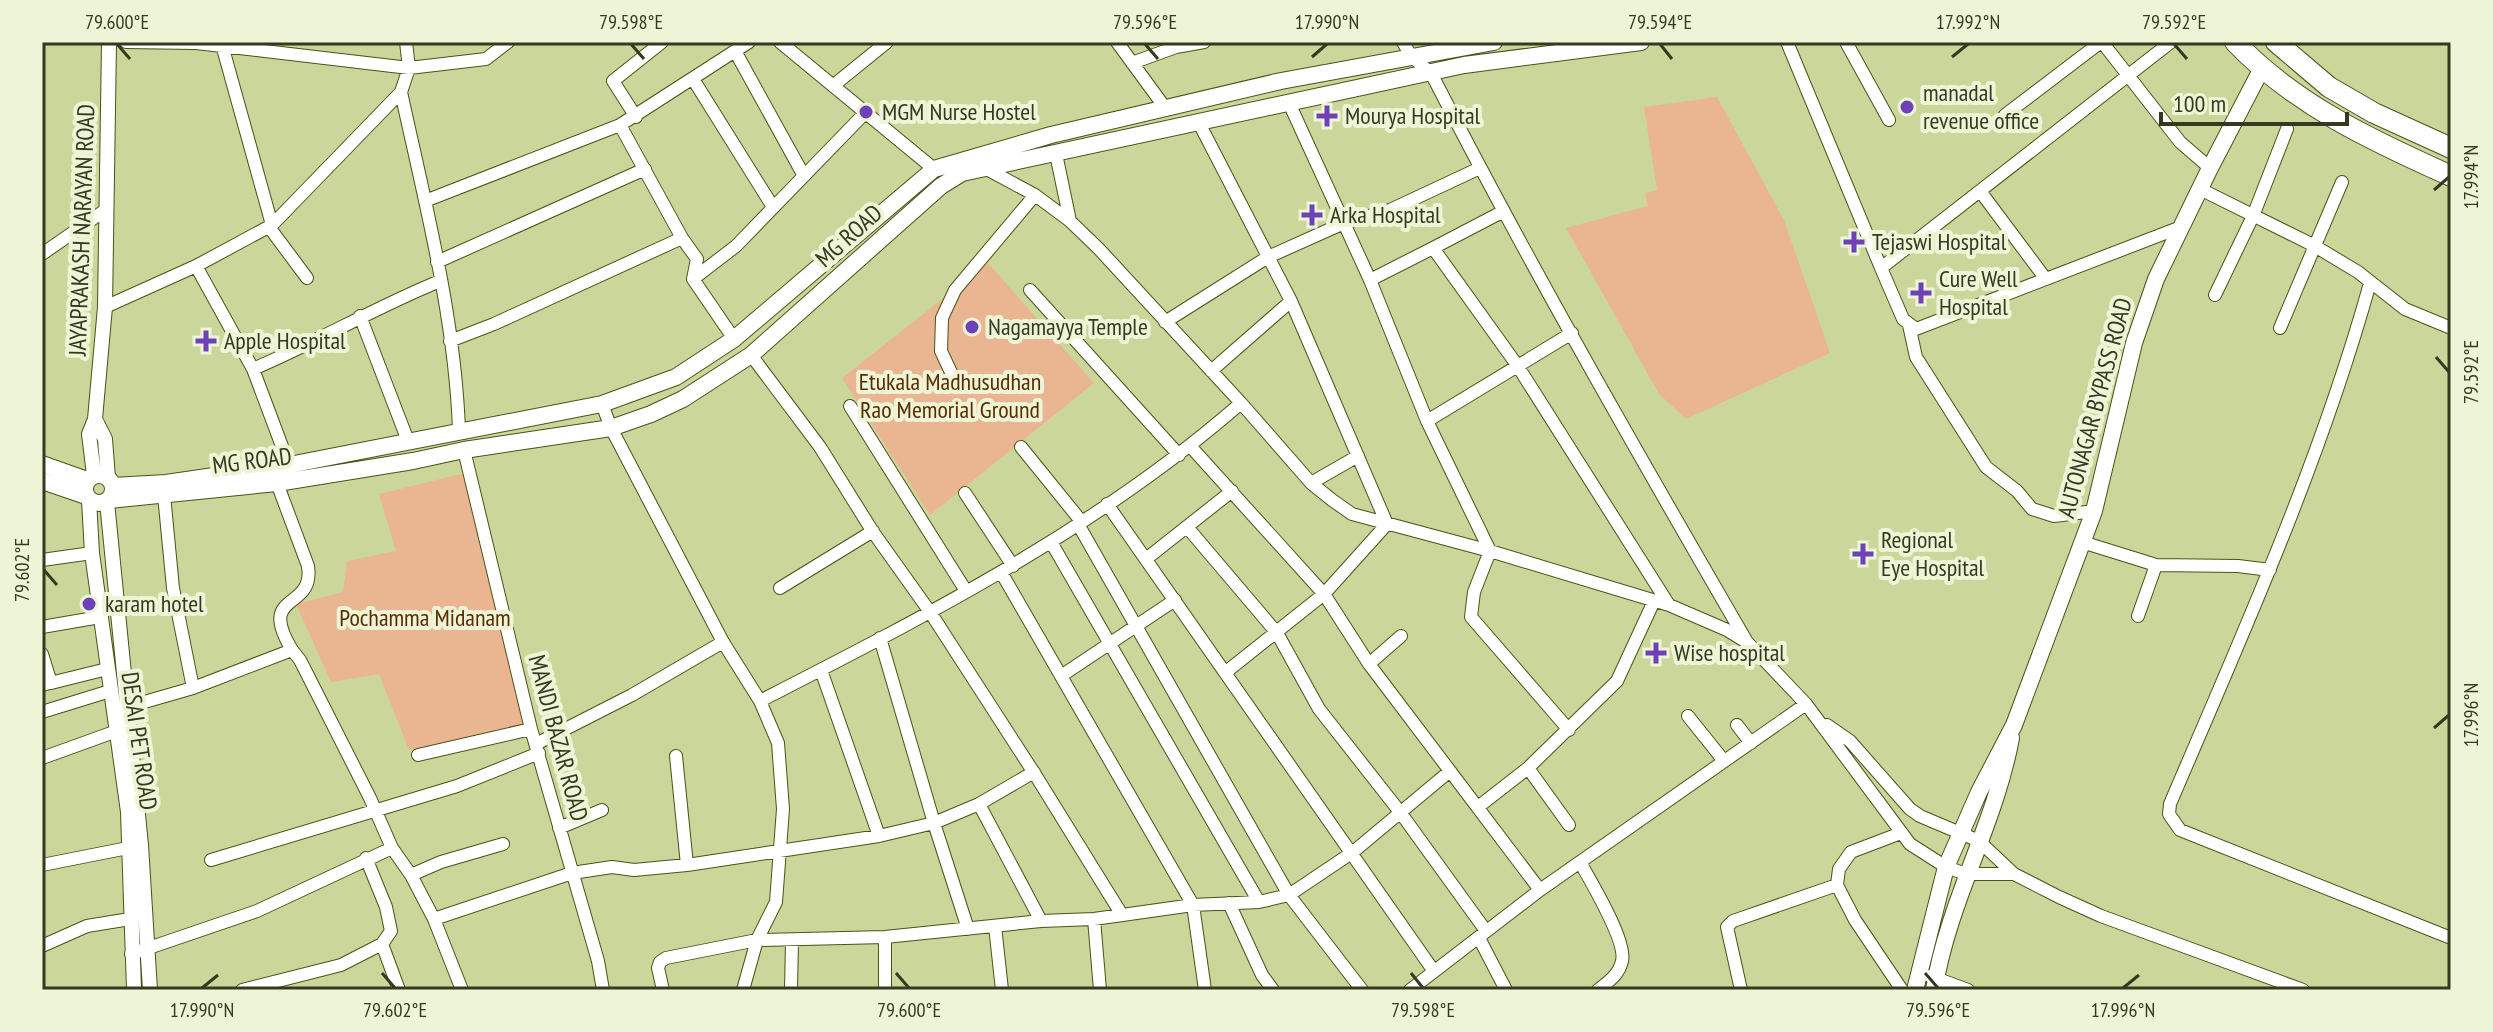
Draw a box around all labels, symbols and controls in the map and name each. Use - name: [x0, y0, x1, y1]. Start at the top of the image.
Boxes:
- text: 79.600°E: [85, 9, 149, 35]
- text: 79.598°E: [599, 9, 663, 35]
- text: 79.596°E: [1113, 9, 1177, 35]
- text: 17.990°N: [1295, 9, 1359, 35]
- text: 79.594°E: [1628, 9, 1692, 35]
- text: 17.992°N: [1936, 9, 2000, 35]
- text: 79.592°E: [2142, 9, 2206, 35]
- scale bar: [2161, 76, 2347, 126]
- place label: manadal revenue office: [1923, 77, 2039, 136]
- text: 100 m: [2173, 88, 2226, 119]
- place label: MGM Nurse Hostel: [882, 96, 1036, 127]
- marker: manadal revenue office: [1898, 98, 1916, 116]
- place label: Mourya Hospital: [1345, 100, 1481, 131]
- street label: JAYAPRAKASH NARAYAN ROAD: [62, 103, 101, 358]
- marker: MGM Nurse Hostel: [857, 103, 875, 121]
- marker: Mourya Hospital: [1316, 105, 1338, 127]
- text: 17.994°N: [2458, 145, 2484, 209]
- street label: MG ROAD: [809, 197, 889, 274]
- place label: Arka Hospital: [1330, 199, 1441, 230]
- marker: Arka Hospital: [1301, 204, 1323, 226]
- place label: Tejaswi Hospital: [1872, 226, 2007, 257]
- marker: Tejaswi Hospital: [1843, 231, 1865, 253]
- place label: Cure Well Hospital: [1939, 263, 2018, 322]
- marker: Cure Well Hospital: [1910, 282, 1932, 304]
- street label: AUTONAGAR BYPASS ROAD: [2050, 294, 2139, 521]
- place label: Nagamayya Temple: [988, 311, 1148, 342]
- marker: Nagamayya Temple: [963, 318, 981, 336]
- place label: Apple Hospital: [224, 325, 346, 356]
- marker: Apple Hospital: [195, 330, 217, 352]
- text: 79.592°E: [2458, 340, 2484, 404]
- park label: Etukala Madhusudhan Rao Memorial Ground: [859, 366, 1041, 425]
- street label: MG ROAD: [211, 440, 293, 481]
- place label: Regional Eye Hospital: [1881, 524, 1985, 583]
- text: 79.602°E: [9, 538, 35, 602]
- marker: Regional Eye Hospital: [1852, 543, 1874, 565]
- place label: karam hotel: [105, 588, 204, 619]
- marker: karam hotel: [80, 595, 98, 613]
- park label: Pochamma Midanam: [339, 602, 511, 633]
- place label: Wise hospital: [1674, 637, 1785, 668]
- marker: Wise hospital: [1645, 642, 1667, 664]
- street label: MANDI BAZAR ROAD: [521, 651, 596, 824]
- street label: DESAI PET ROAD: [114, 670, 165, 812]
- text: 17.996°N: [2458, 683, 2484, 747]
- text: 17.990°N: [170, 997, 234, 1023]
- text: 79.602°E: [363, 997, 427, 1023]
- text: 79.600°E: [877, 997, 941, 1023]
- text: 79.598°E: [1391, 997, 1455, 1023]
- text: 79.596°E: [1906, 997, 1970, 1023]
- text: 17.996°N: [2091, 997, 2155, 1023]

